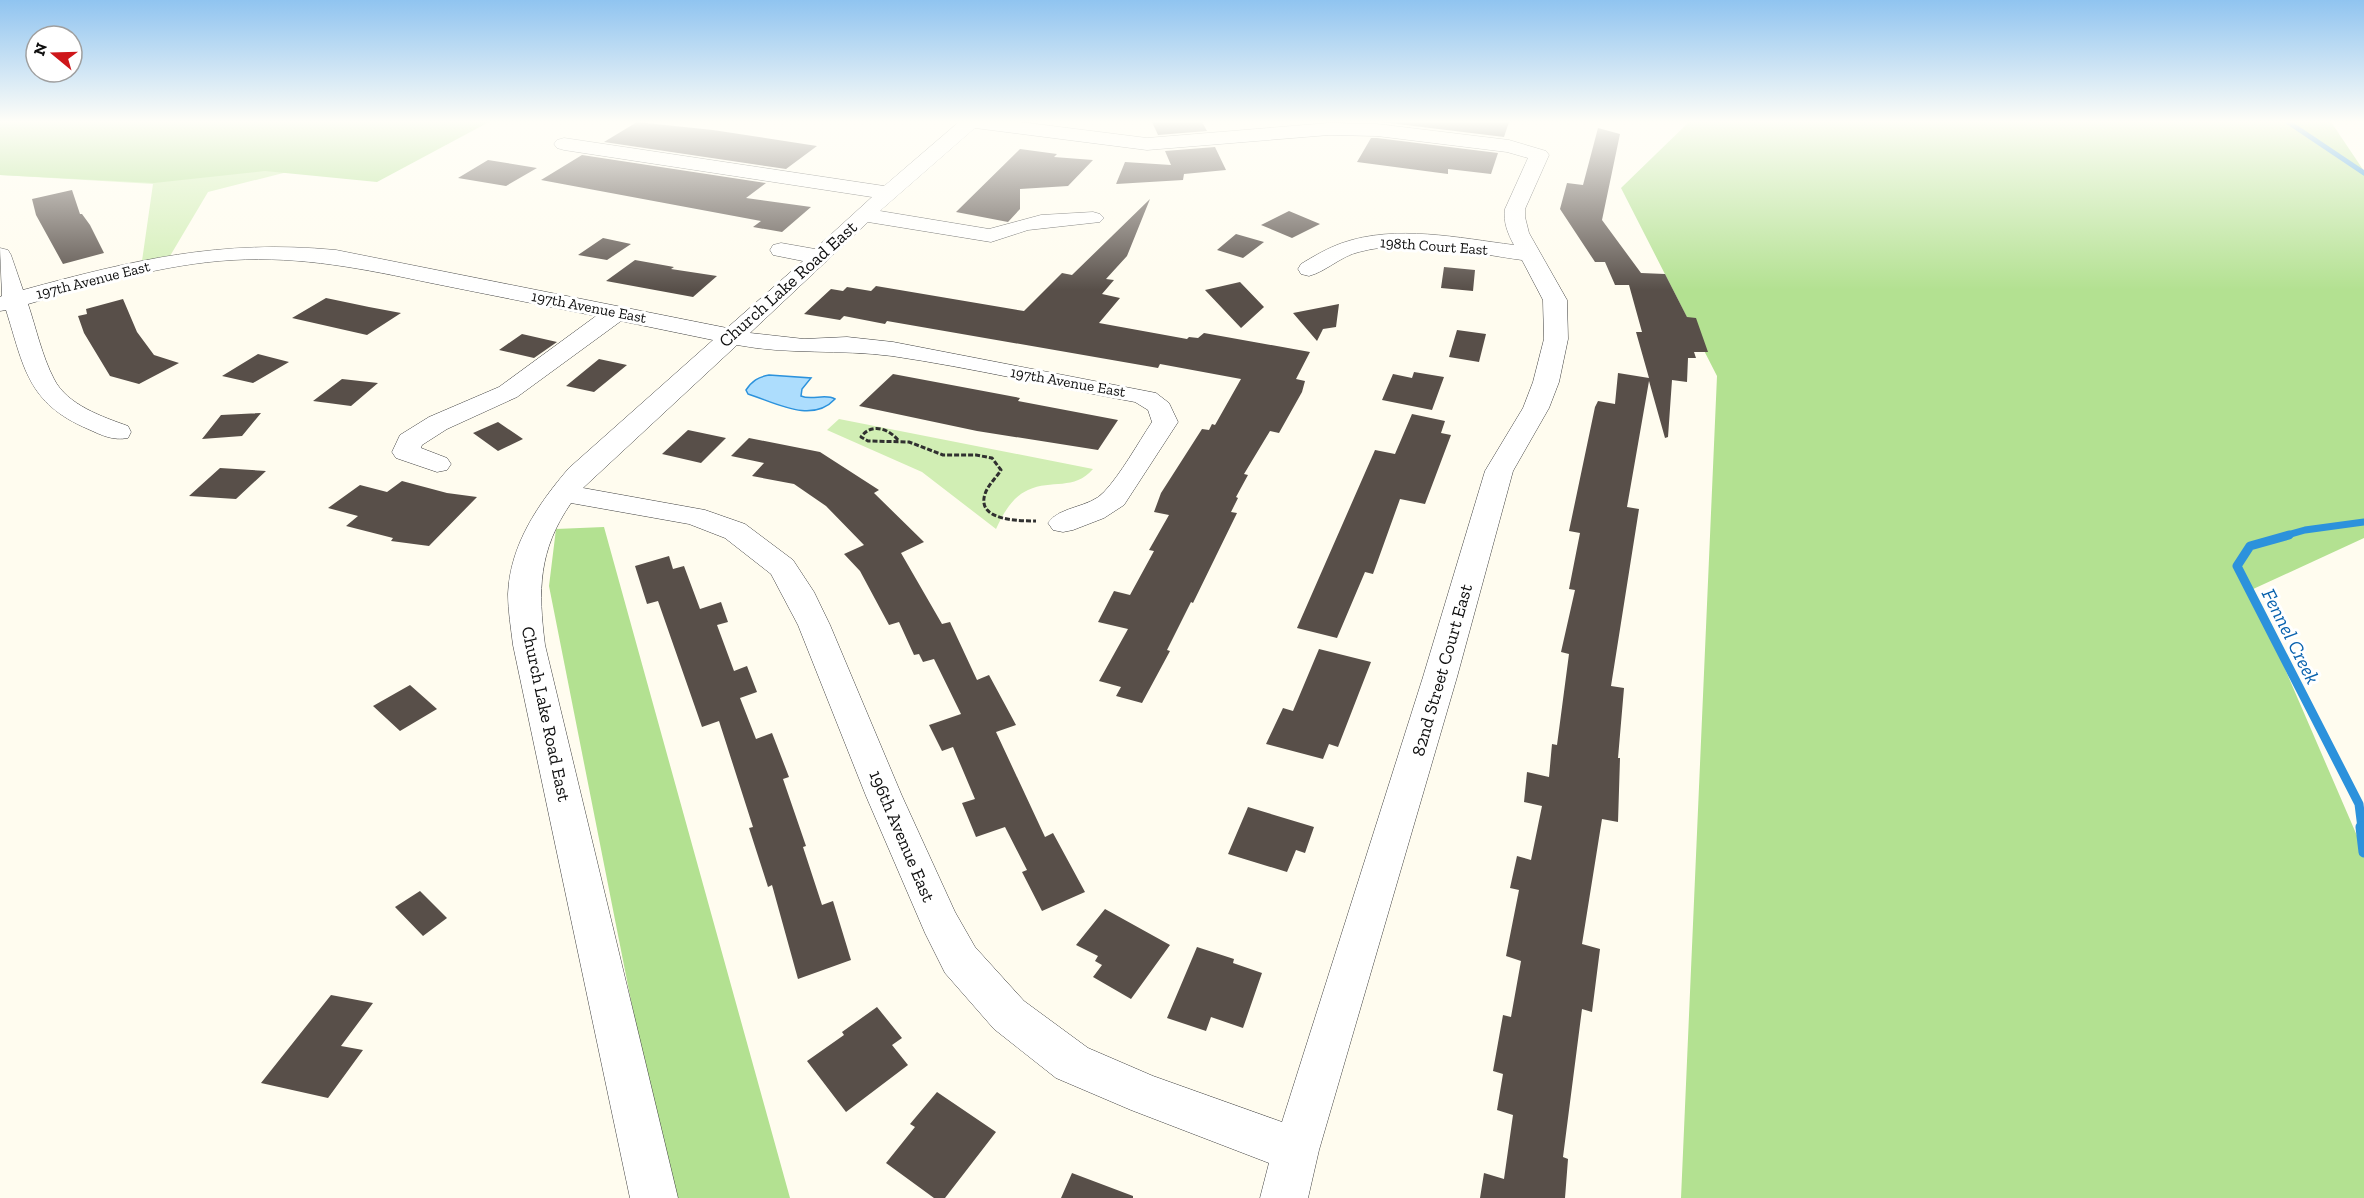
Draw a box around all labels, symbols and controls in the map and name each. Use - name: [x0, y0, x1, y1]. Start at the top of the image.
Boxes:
- north arrow: [24, 24, 84, 84]
- text: N: [29, 40, 51, 58]
- street label: Church Lake Road East: [714, 216, 862, 352]
- street label: 198th Court East: [1379, 233, 1489, 259]
- street label: 197th Avenue East: [34, 257, 152, 303]
- street label: 197th Avenue East: [530, 287, 648, 327]
- street label: 197th Avenue East: [1009, 363, 1127, 401]
- street label: 82nd Street Court East: [1407, 581, 1477, 759]
- water label: Fennel Creek: [2257, 584, 2325, 688]
- street label: Church Lake Road East: [517, 624, 575, 804]
- street label: 196th Avenue East: [864, 767, 940, 906]

